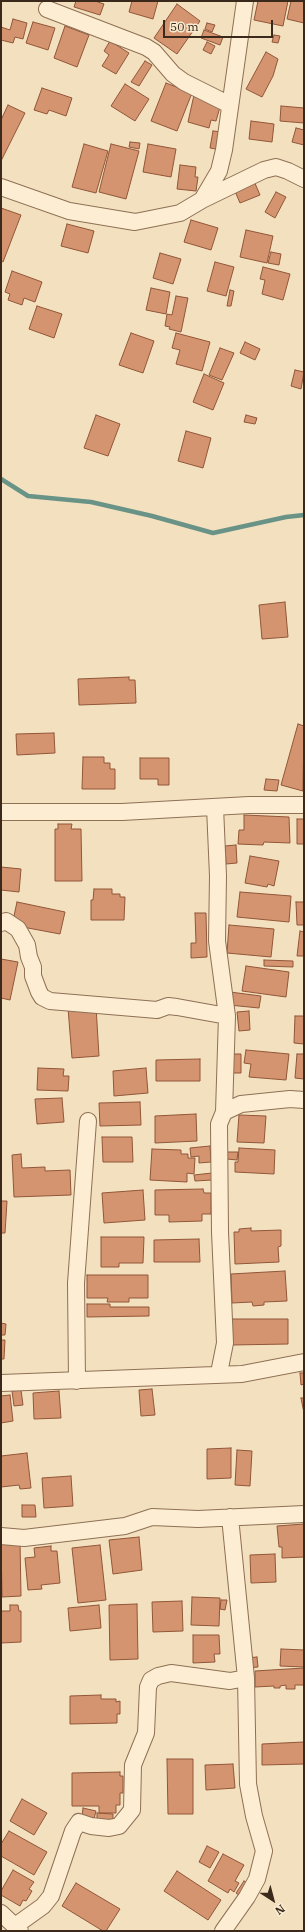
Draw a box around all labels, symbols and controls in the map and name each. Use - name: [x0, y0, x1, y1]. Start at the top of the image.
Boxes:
- scale bar: [165, 12, 275, 38]
- text: 50 m: [170, 19, 199, 34]
- north arrow: [253, 1880, 293, 1920]
- text: N: [272, 1901, 288, 1918]

